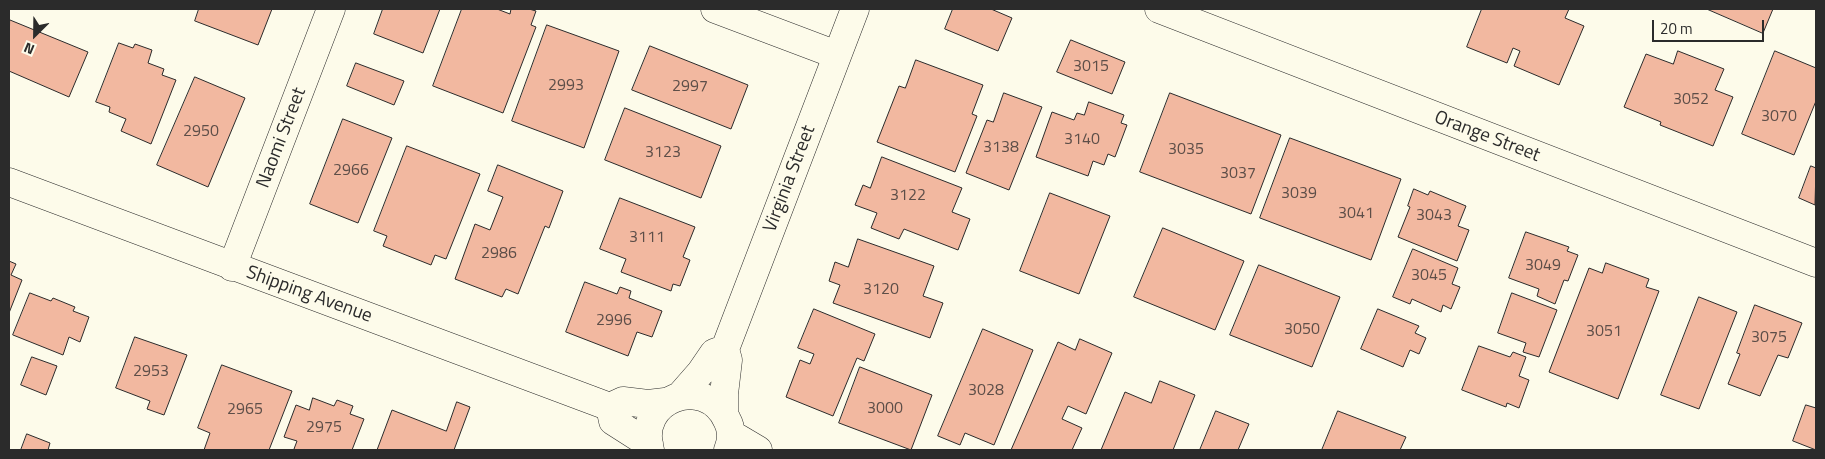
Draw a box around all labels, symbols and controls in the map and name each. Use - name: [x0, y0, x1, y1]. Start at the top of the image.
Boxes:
- north arrow: [10, 10, 60, 60]
- scale bar: [1655, 10, 1768, 42]
- text: 20 m: [1660, 17, 1693, 40]
- text: N: [20, 38, 38, 61]
- house number: 3015: [1073, 57, 1109, 77]
- house number: 2993: [548, 76, 584, 96]
- house number: 2997: [672, 77, 708, 97]
- street label: Naomi Street: [252, 85, 312, 191]
- house number: 3052: [1673, 90, 1709, 110]
- street label: Orange Street: [1431, 106, 1543, 168]
- house number: 3070: [1761, 107, 1797, 127]
- house number: 2950: [183, 122, 219, 142]
- street label: Virginia Street: [759, 122, 821, 236]
- house number: 3140: [1064, 130, 1100, 150]
- house number: 3138: [983, 138, 1019, 158]
- house number: 3035: [1168, 140, 1204, 160]
- house number: 3123: [645, 143, 681, 163]
- house number: 2966: [333, 161, 369, 181]
- house number: 3037: [1220, 164, 1256, 184]
- house number: 3039: [1281, 184, 1317, 204]
- house number: 3122: [890, 186, 926, 206]
- house number: 3041: [1338, 204, 1374, 224]
- house number: 3043: [1416, 206, 1452, 226]
- house number: 3111: [629, 228, 665, 248]
- house number: 2986: [481, 244, 517, 264]
- house number: 3049: [1525, 256, 1561, 276]
- street label: Shipping Avenue: [243, 262, 375, 328]
- house number: 3045: [1411, 266, 1447, 286]
- house number: 3120: [863, 280, 899, 300]
- house number: 2996: [596, 311, 632, 331]
- house number: 3050: [1284, 320, 1320, 340]
- house number: 3051: [1586, 322, 1622, 342]
- house number: 3075: [1751, 328, 1787, 348]
- house number: 2953: [133, 362, 169, 382]
- house number: 3028: [968, 381, 1004, 401]
- house number: 3000: [867, 399, 903, 419]
- house number: 2965: [227, 400, 263, 420]
- house number: 2975: [306, 418, 342, 438]

